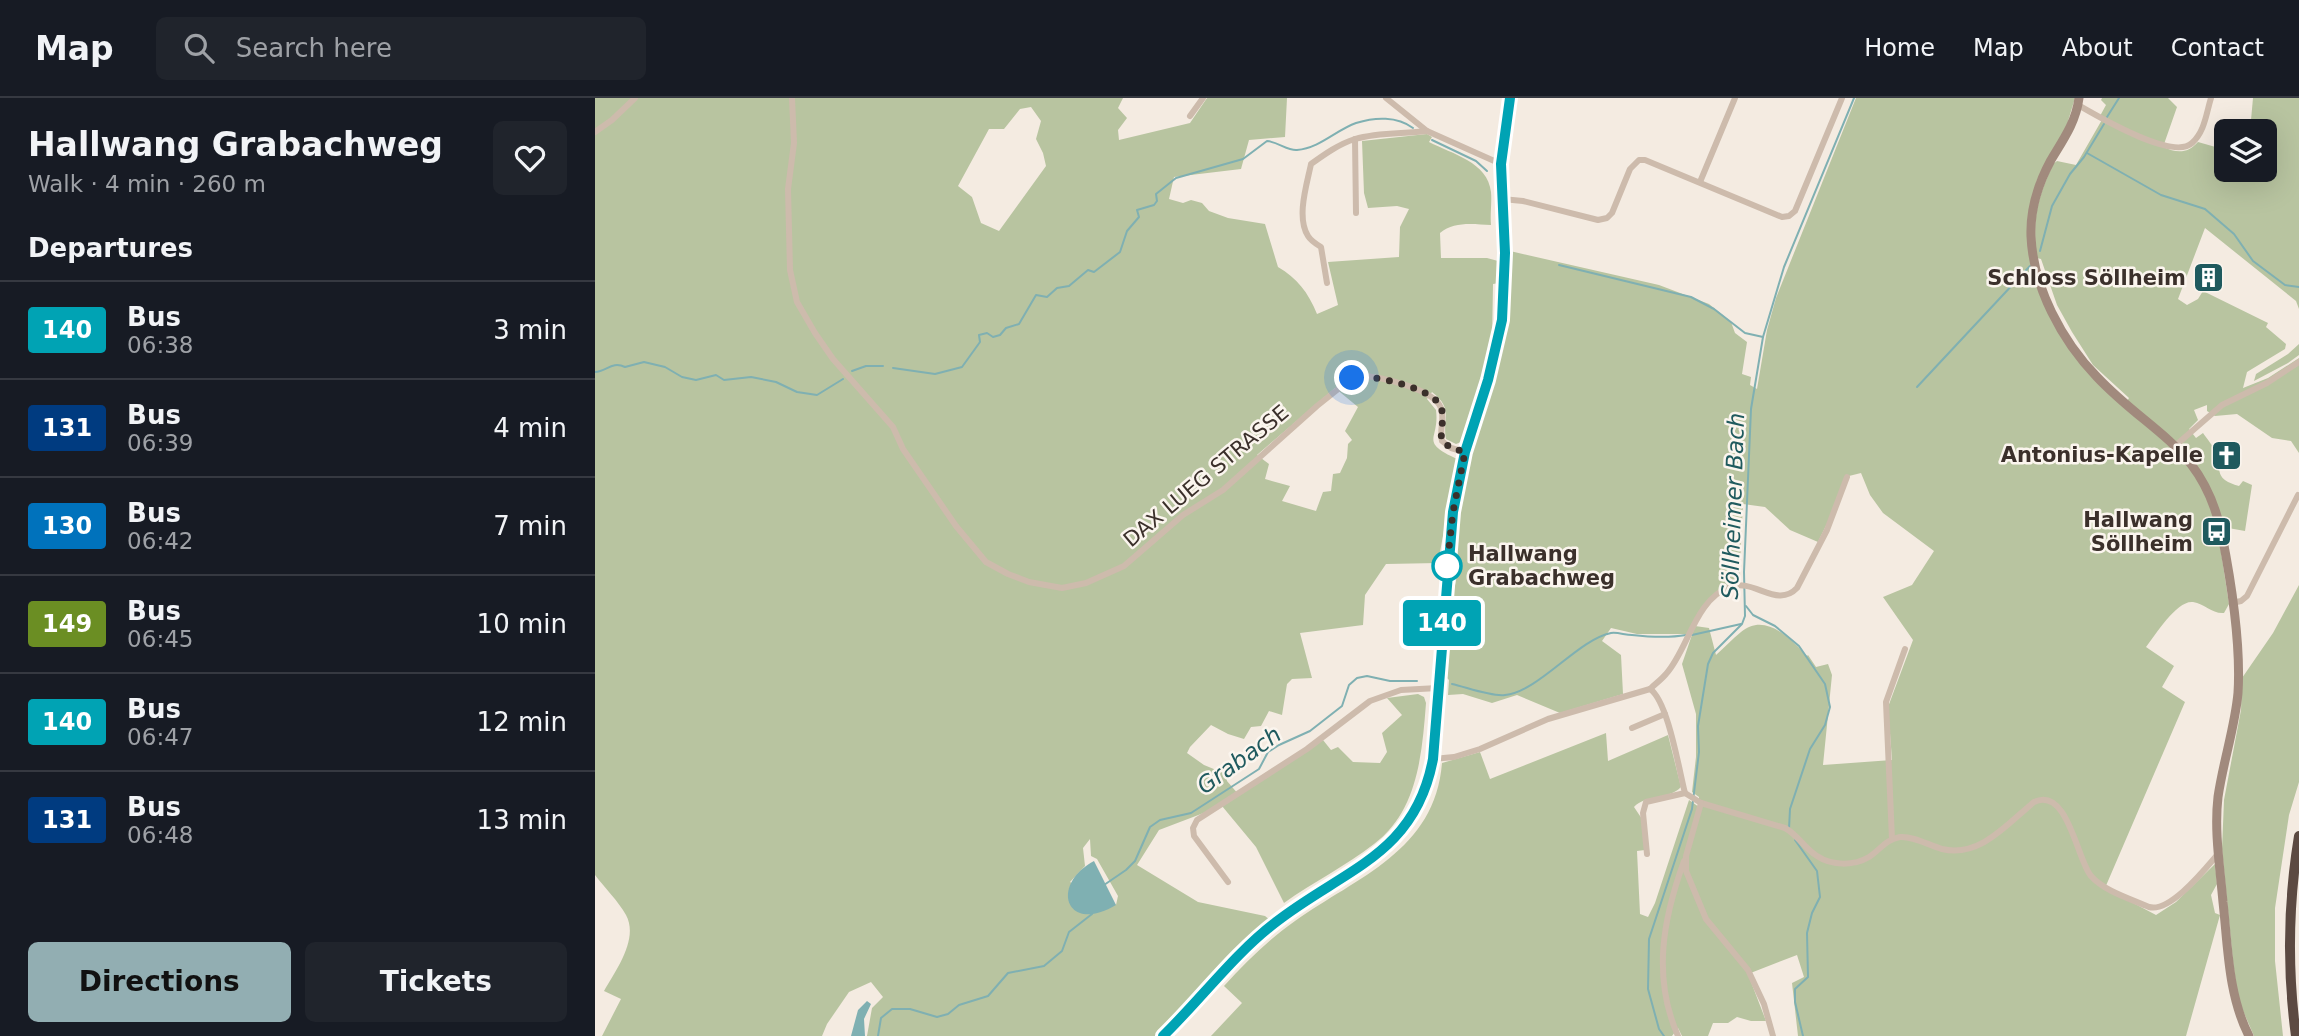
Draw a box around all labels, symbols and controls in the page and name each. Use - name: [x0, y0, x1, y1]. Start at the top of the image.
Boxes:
- search box: [156, 17, 646, 80]
- text: Map: [35, 29, 114, 68]
- icon: search: [180, 29, 218, 67]
- text: Search here: [236, 33, 392, 63]
- text: Home: [1864, 34, 1935, 62]
- text: Map: [1973, 34, 2024, 62]
- text: About: [2062, 34, 2133, 62]
- text: Contact: [2171, 34, 2264, 62]
- map controls: [2214, 119, 2277, 182]
- button: layers: [2214, 119, 2277, 182]
- button: heart: [493, 121, 567, 195]
- text: Hallwang Grabachweg: [28, 125, 443, 164]
- text: Walk · 4 min · 260 m: [28, 171, 266, 197]
- text: Departures: [28, 233, 193, 263]
- building icon: Schloss Söllheim: [2192, 261, 2226, 295]
- place label: Schloss Söllheim: [1987, 266, 2186, 290]
- text: Bus: [127, 302, 181, 332]
- text: 3 min: [493, 315, 567, 345]
- text: 140: [42, 316, 92, 344]
- text: 06:38: [127, 332, 193, 358]
- your location: [1334, 360, 1369, 395]
- text: Bus: [127, 400, 181, 430]
- street label: DAX LUEG STRASSE: [1119, 400, 1293, 552]
- water label: Söllheimer Bach: [1717, 412, 1749, 600]
- text: 4 min: [493, 413, 567, 443]
- text: 131: [42, 414, 92, 442]
- text: 06:39: [127, 430, 193, 456]
- church icon: Antonius-Kapelle: [2209, 438, 2243, 472]
- place label: Antonius-Kapelle: [2001, 443, 2203, 467]
- text: Bus: [127, 498, 181, 528]
- place label: Hallwang Söllheim: [2083, 508, 2193, 556]
- text: 7 min: [493, 511, 567, 541]
- text: 130: [42, 512, 92, 540]
- bus stop icon: Hallwang Söllheim: [2199, 515, 2233, 549]
- text: 06:42: [127, 528, 193, 554]
- place label: Hallwang Grabachweg: [1468, 542, 1615, 590]
- marker: Hallwang Grabachweg: [1432, 551, 1462, 581]
- text: Bus: [127, 596, 181, 626]
- line badge: 140: [1402, 600, 1482, 646]
- text: 10 min: [477, 609, 567, 639]
- text: 140: [1417, 609, 1467, 637]
- text: 149: [42, 610, 92, 638]
- text: 06:45: [127, 626, 193, 652]
- text: Bus: [127, 694, 181, 724]
- text: 12 min: [477, 707, 567, 737]
- text: 140: [42, 708, 92, 736]
- water label: Grabach: [1192, 721, 1286, 799]
- text: 06:47: [127, 724, 193, 750]
- text: Bus: [127, 792, 181, 822]
- text: 13 min: [477, 805, 567, 835]
- text: 131: [42, 806, 92, 834]
- text: 06:48: [127, 822, 193, 848]
- button: Directions: [28, 942, 291, 1022]
- button: Tickets: [305, 942, 567, 1022]

